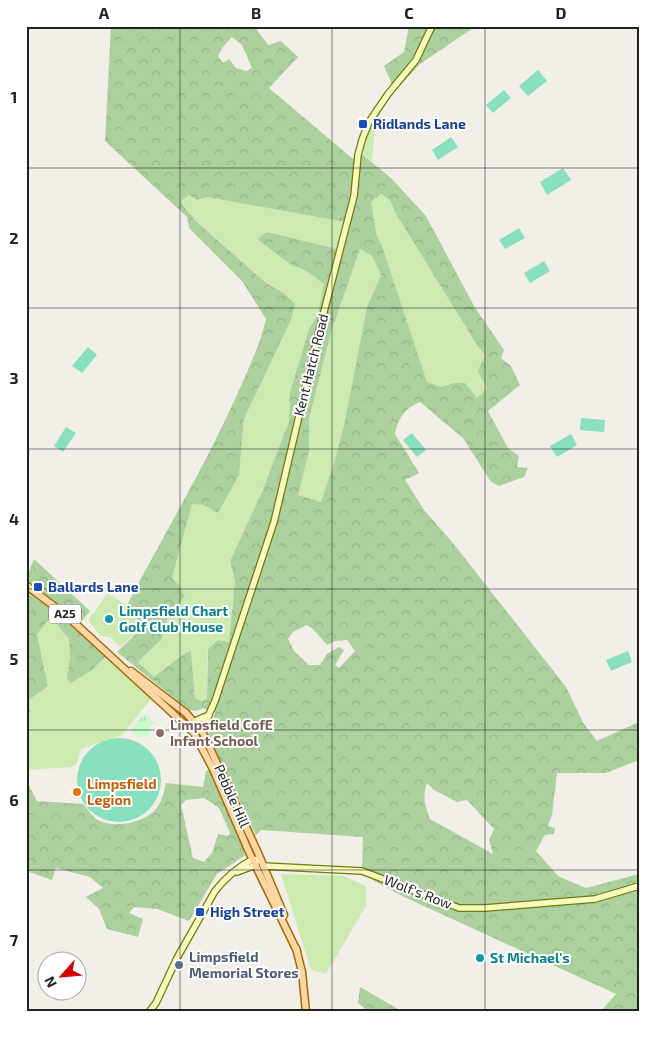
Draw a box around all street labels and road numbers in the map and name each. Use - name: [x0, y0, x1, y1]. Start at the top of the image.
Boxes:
- street label: Kent Hatch Road: [290, 312, 331, 418]
- road number: A25: [49, 604, 81, 624]
- street label: Pebble Hill: [211, 761, 254, 831]
- street label: Wolf's Row: [382, 871, 455, 912]

